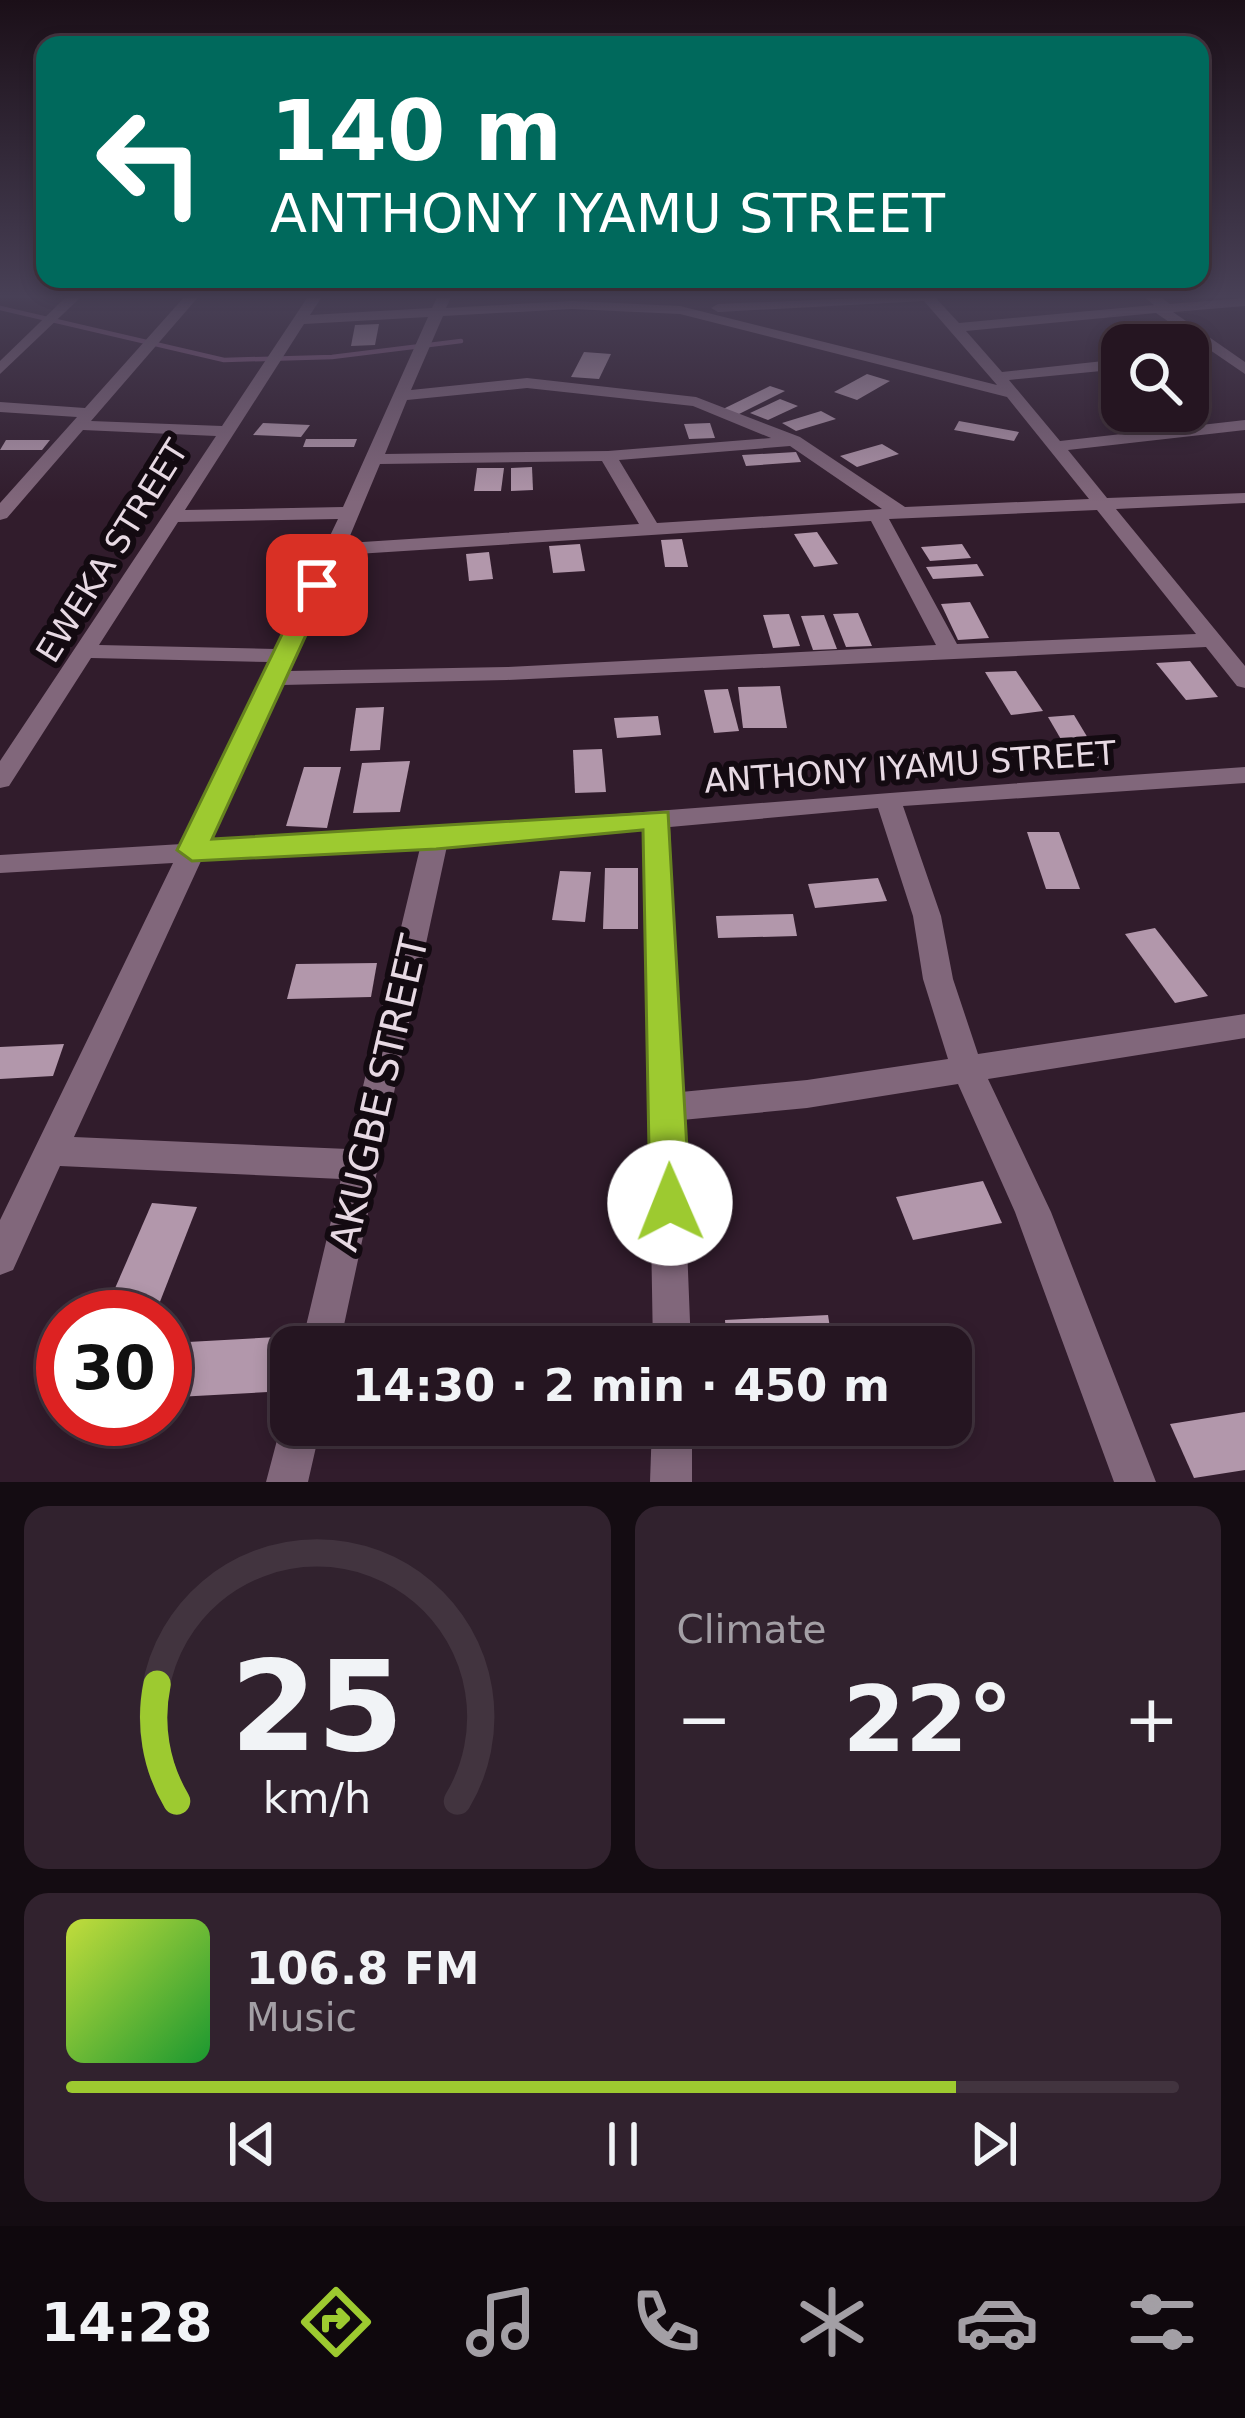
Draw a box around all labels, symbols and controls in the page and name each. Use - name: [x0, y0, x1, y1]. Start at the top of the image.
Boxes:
- text: 140 m: [270, 82, 562, 180]
- icon: left: [72, 84, 228, 240]
- text: ANTHONY IYAMU STREET: [270, 182, 945, 245]
- map controls: [1101, 324, 1209, 432]
- button: search: [1101, 324, 1209, 432]
- street label: EWEKA STREET: [28, 432, 196, 669]
- pin: [266, 534, 368, 636]
- icon: arrive: [284, 552, 350, 618]
- street label: ANTHONY IYAMU STREET: [703, 733, 1118, 801]
- street label: AKUGBE STREET: [321, 931, 437, 1255]
- position arrow: [607, 1140, 733, 1266]
- speed limit sign: 30: [36, 1290, 192, 1446]
- text: 14:30 · 2 min · 450 m: [352, 1359, 890, 1412]
- text: Climate: [677, 1607, 827, 1652]
- text: 25: [230, 1634, 404, 1779]
- text: 22°: [843, 1667, 1013, 1772]
- text: −: [677, 1681, 732, 1758]
- text: +: [1124, 1681, 1179, 1758]
- text: km/h: [263, 1772, 371, 1822]
- text: 106.8 FM: [246, 1942, 480, 1995]
- text: Music: [246, 1995, 357, 2040]
- icon: previous: [219, 2111, 285, 2177]
- icon: pause: [590, 2111, 656, 2177]
- icon: next: [961, 2111, 1027, 2177]
- icon: directions: [294, 2280, 378, 2364]
- icon: music: [459, 2280, 543, 2364]
- icon: phone: [624, 2280, 708, 2364]
- icon: climate: [790, 2280, 874, 2364]
- icon: car: [955, 2280, 1039, 2364]
- icon: filters: [1120, 2280, 1204, 2364]
- text: 14:28: [41, 2291, 213, 2354]

